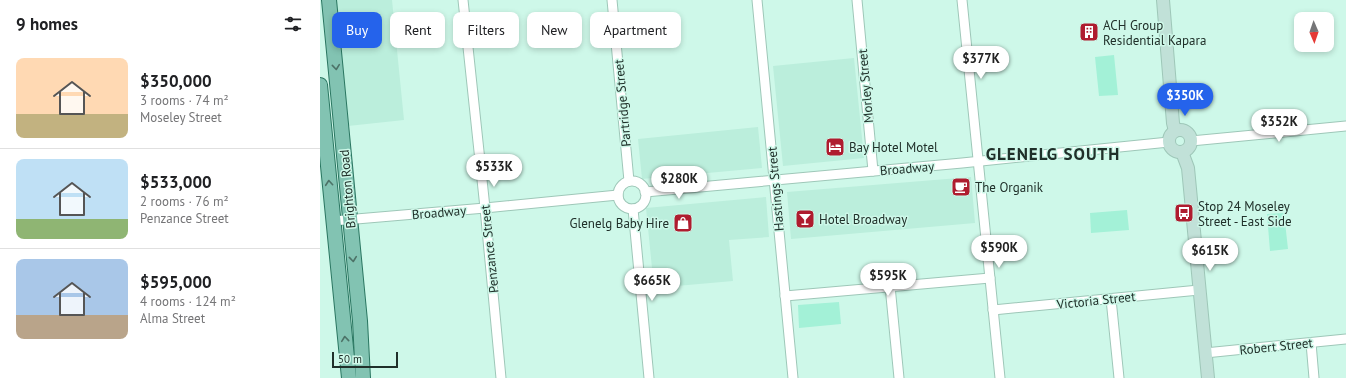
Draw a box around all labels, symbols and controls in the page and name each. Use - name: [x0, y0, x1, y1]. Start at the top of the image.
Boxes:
- chip: Buy: [332, 12, 382, 48]
- chip: Rent: [390, 12, 445, 48]
- chip: Filters: [453, 12, 519, 48]
- chip: New: [527, 12, 582, 48]
- chip: Apartment: [590, 12, 681, 48]
- north arrow: [1294, 12, 1334, 52]
- map controls: [1294, 12, 1334, 52]
- text: 9 homes: [16, 13, 78, 35]
- icon: filters: [282, 13, 304, 35]
- place label: ACH Group Residential Kapara: [1103, 17, 1206, 49]
- building icon: ACH Group Residential Kapara: [1078, 21, 1100, 43]
- pin: $377K: [953, 46, 1009, 80]
- street label: Morley Street: [854, 48, 877, 124]
- text: $377K: [962, 50, 1000, 67]
- street label: Partridge Street: [610, 58, 635, 147]
- one-way arrow: [331, 64, 340, 70]
- text: $350,000: [140, 70, 212, 92]
- icon: home: [48, 74, 96, 122]
- pin: $350K: [1157, 83, 1213, 117]
- text: $350K: [1166, 87, 1204, 104]
- text: 3 rooms · 74 m²: [140, 92, 229, 109]
- text: Moseley Street: [140, 109, 222, 126]
- pin: $352K: [1251, 109, 1307, 143]
- text: $352K: [1260, 113, 1298, 130]
- hotel icon: Bay Hotel Motel: [824, 136, 846, 158]
- place label: Bay Hotel Motel: [849, 139, 938, 156]
- district label: GLENELG SOUTH: [986, 143, 1120, 165]
- street label: Hastings Street: [763, 145, 788, 232]
- street label: Brighton Road: [336, 149, 359, 229]
- pin: $533K: [466, 154, 522, 188]
- text: $533K: [475, 158, 513, 175]
- street label: Broadway: [879, 158, 935, 179]
- pin: $280K: [651, 166, 707, 200]
- text: $280K: [660, 170, 698, 187]
- text: $533,000: [140, 171, 212, 193]
- icon: home: [48, 175, 96, 223]
- cafe icon: The Organik: [950, 176, 972, 198]
- place label: The Organik: [975, 179, 1044, 196]
- one-way arrow: [325, 180, 334, 186]
- text: 2 rooms · 76 m²: [140, 193, 229, 210]
- place label: Stop 24 Moseley Street - East Side: [1198, 198, 1292, 230]
- street label: Broadway: [411, 202, 467, 223]
- bus stop icon: Stop 24 Moseley Street - East Side: [1173, 202, 1195, 224]
- street label: Penzance Street: [476, 203, 503, 294]
- bar icon: Hotel Broadway: [794, 208, 816, 230]
- text: Penzance Street: [140, 210, 229, 227]
- place label: Hotel Broadway: [819, 211, 907, 228]
- shop icon: Glenelg Baby Hire: [672, 212, 694, 234]
- place label: Glenelg Baby Hire: [569, 215, 669, 232]
- pin: $590K: [971, 235, 1027, 269]
- pin: $615K: [1182, 238, 1238, 272]
- text: $590K: [980, 239, 1018, 256]
- text: $615K: [1191, 242, 1229, 259]
- one-way arrow: [349, 256, 358, 262]
- pin: $595K: [860, 263, 916, 297]
- text: $595K: [869, 267, 907, 284]
- pin: $665K: [624, 268, 680, 302]
- text: $595,000: [140, 271, 212, 293]
- text: $665K: [633, 272, 671, 289]
- icon: home: [48, 275, 96, 323]
- street label: Victoria Street: [1055, 288, 1137, 313]
- text: 4 rooms · 124 m²: [140, 293, 236, 310]
- text: Alma Street: [140, 310, 205, 327]
- street label: Robert Street: [1239, 334, 1314, 359]
- one-way arrow: [340, 336, 349, 342]
- scale bar: [332, 350, 398, 369]
- text: 50 m: [338, 352, 362, 366]

